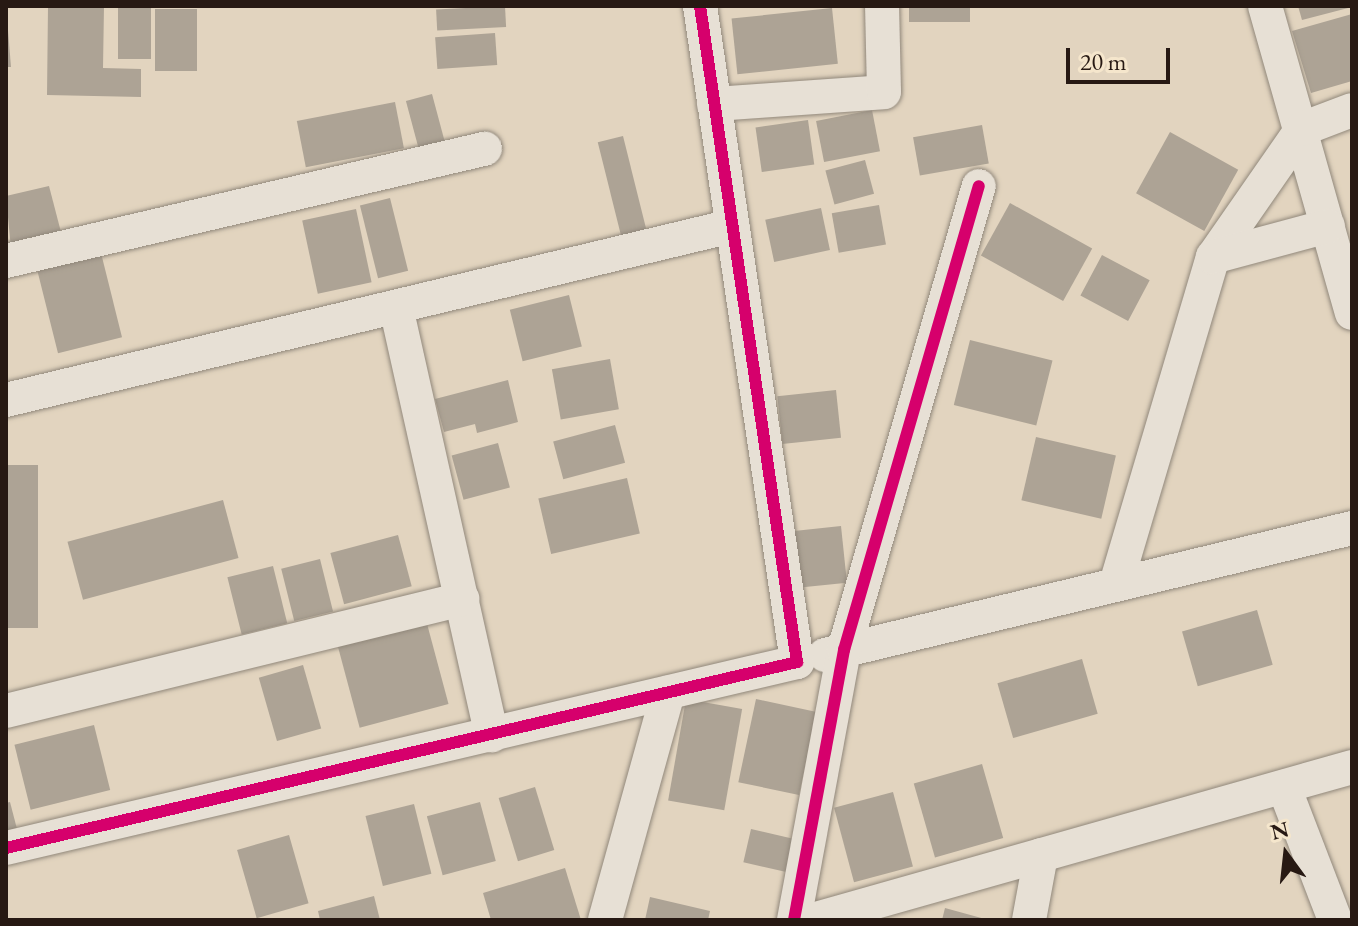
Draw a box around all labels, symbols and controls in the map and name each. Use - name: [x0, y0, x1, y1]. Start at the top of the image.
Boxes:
- scale bar: [1070, 32, 1174, 82]
- text: 20 m: [1080, 46, 1127, 77]
- north arrow: [1246, 814, 1326, 894]
- text: N: [1267, 814, 1292, 847]

